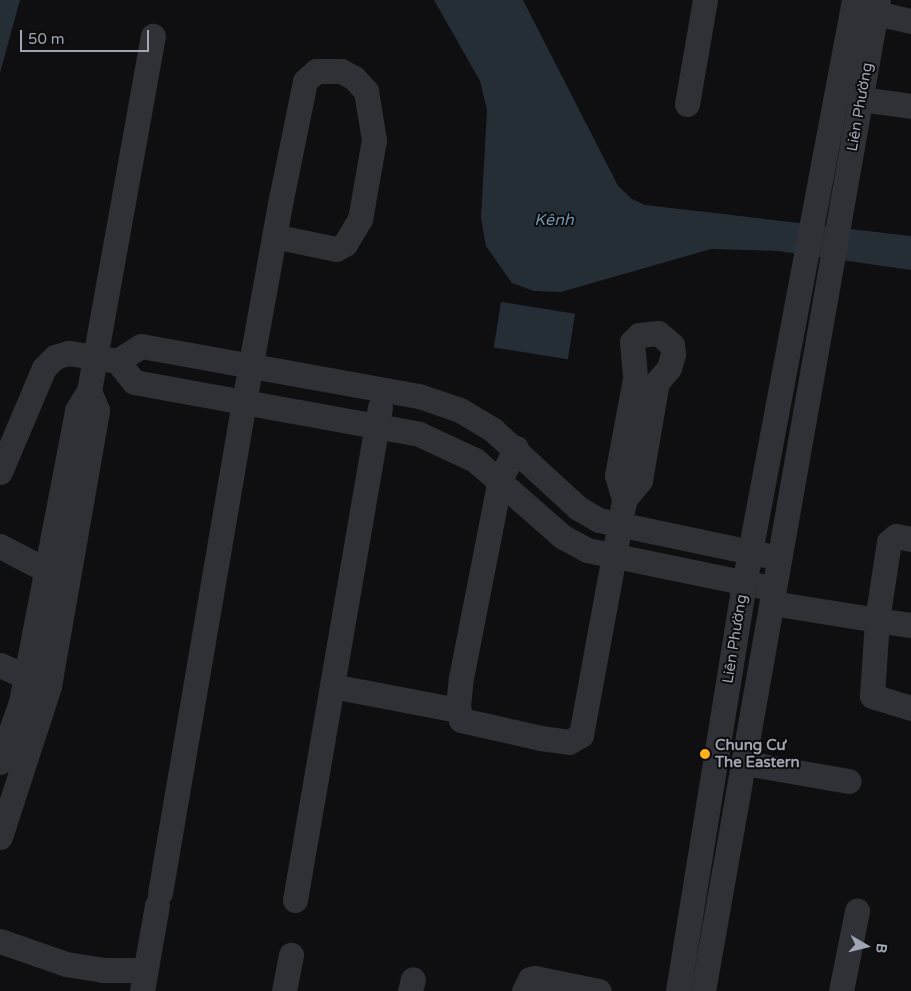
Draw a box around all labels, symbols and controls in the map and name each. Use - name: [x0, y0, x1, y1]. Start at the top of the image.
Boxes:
- scale bar: [22, 20, 151, 52]
- text: 50 m: [28, 30, 65, 48]
- street label: Liên Phường: [843, 61, 877, 153]
- water label: Kênh: [534, 210, 574, 230]
- street label: Liên Phường: [719, 593, 751, 685]
- place label: Chung Cư The Eastern: [715, 736, 800, 771]
- marker: Chung Cư The Eastern: [699, 748, 711, 760]
- north arrow: [841, 921, 891, 971]
- text: B: [872, 942, 890, 954]

